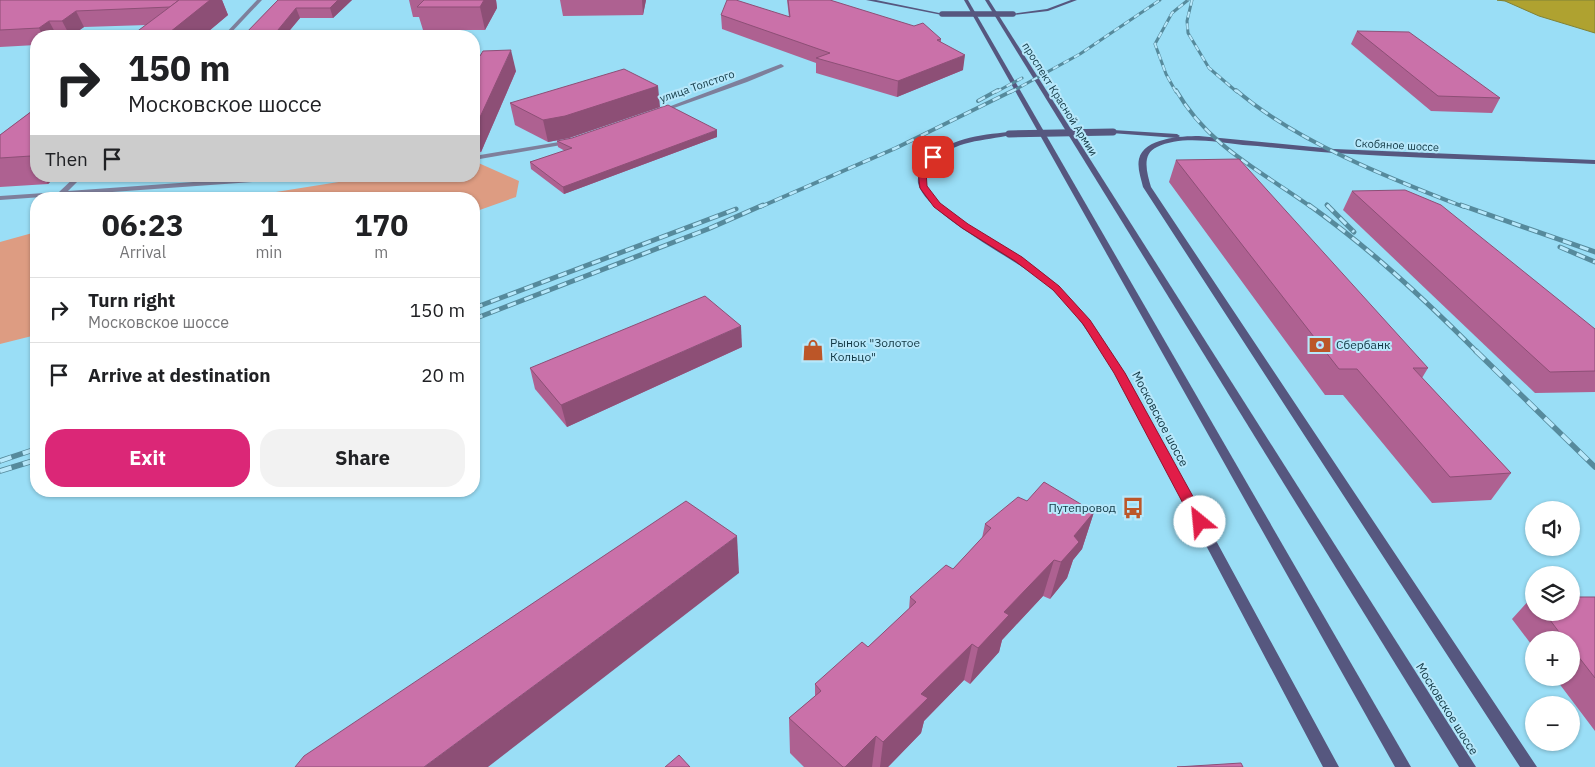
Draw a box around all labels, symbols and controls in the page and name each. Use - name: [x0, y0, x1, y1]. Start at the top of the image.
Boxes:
- street label: проспект Красной Армии: [1019, 40, 1101, 158]
- text: 150 m: [128, 45, 231, 91]
- icon: right: [45, 50, 110, 115]
- street label: улица Толстого: [658, 67, 736, 105]
- text: Московское шоссе: [128, 89, 322, 118]
- pin: [912, 136, 954, 178]
- street label: Скобяное шоссе: [1355, 136, 1439, 154]
- icon: arrive: [919, 143, 947, 171]
- icon: arrive: [98, 145, 126, 173]
- text: Then: [45, 147, 88, 171]
- text: 06:23: [102, 205, 184, 244]
- text: 1: [260, 205, 278, 244]
- text: 170: [354, 205, 408, 244]
- text: Arrival: [119, 242, 166, 262]
- text: min: [255, 242, 282, 262]
- text: m: [374, 242, 388, 262]
- text: Turn right: [88, 288, 175, 312]
- icon: right: [45, 296, 73, 324]
- text: 150 m: [410, 298, 465, 322]
- text: Московское шоссе: [88, 312, 229, 332]
- bank icon: Сбербанк: [1307, 332, 1333, 358]
- place label: Рынок "Золотое Кольцо": [830, 335, 921, 364]
- shop icon: Рынок "Золотое Кольцо": [800, 337, 826, 363]
- place label: Сбербанк: [1336, 337, 1391, 352]
- icon: arrive: [45, 361, 73, 389]
- text: Arrive at destination: [88, 363, 271, 387]
- text: 20 m: [421, 363, 465, 387]
- street label: Московское шоссе: [1129, 369, 1192, 469]
- button: Exit: [45, 429, 250, 487]
- button: Share: [260, 429, 465, 487]
- bus stop icon: Путепровод: [1120, 495, 1146, 521]
- position arrow: [1173, 495, 1225, 547]
- place label: Путепровод: [1048, 500, 1116, 515]
- map controls: [1525, 501, 1580, 751]
- button: sound: [1525, 501, 1580, 556]
- button: layers: [1525, 566, 1580, 621]
- button: +: [1525, 631, 1580, 686]
- street label: Московское шоссе: [1413, 660, 1482, 758]
- button: −: [1525, 696, 1580, 751]

